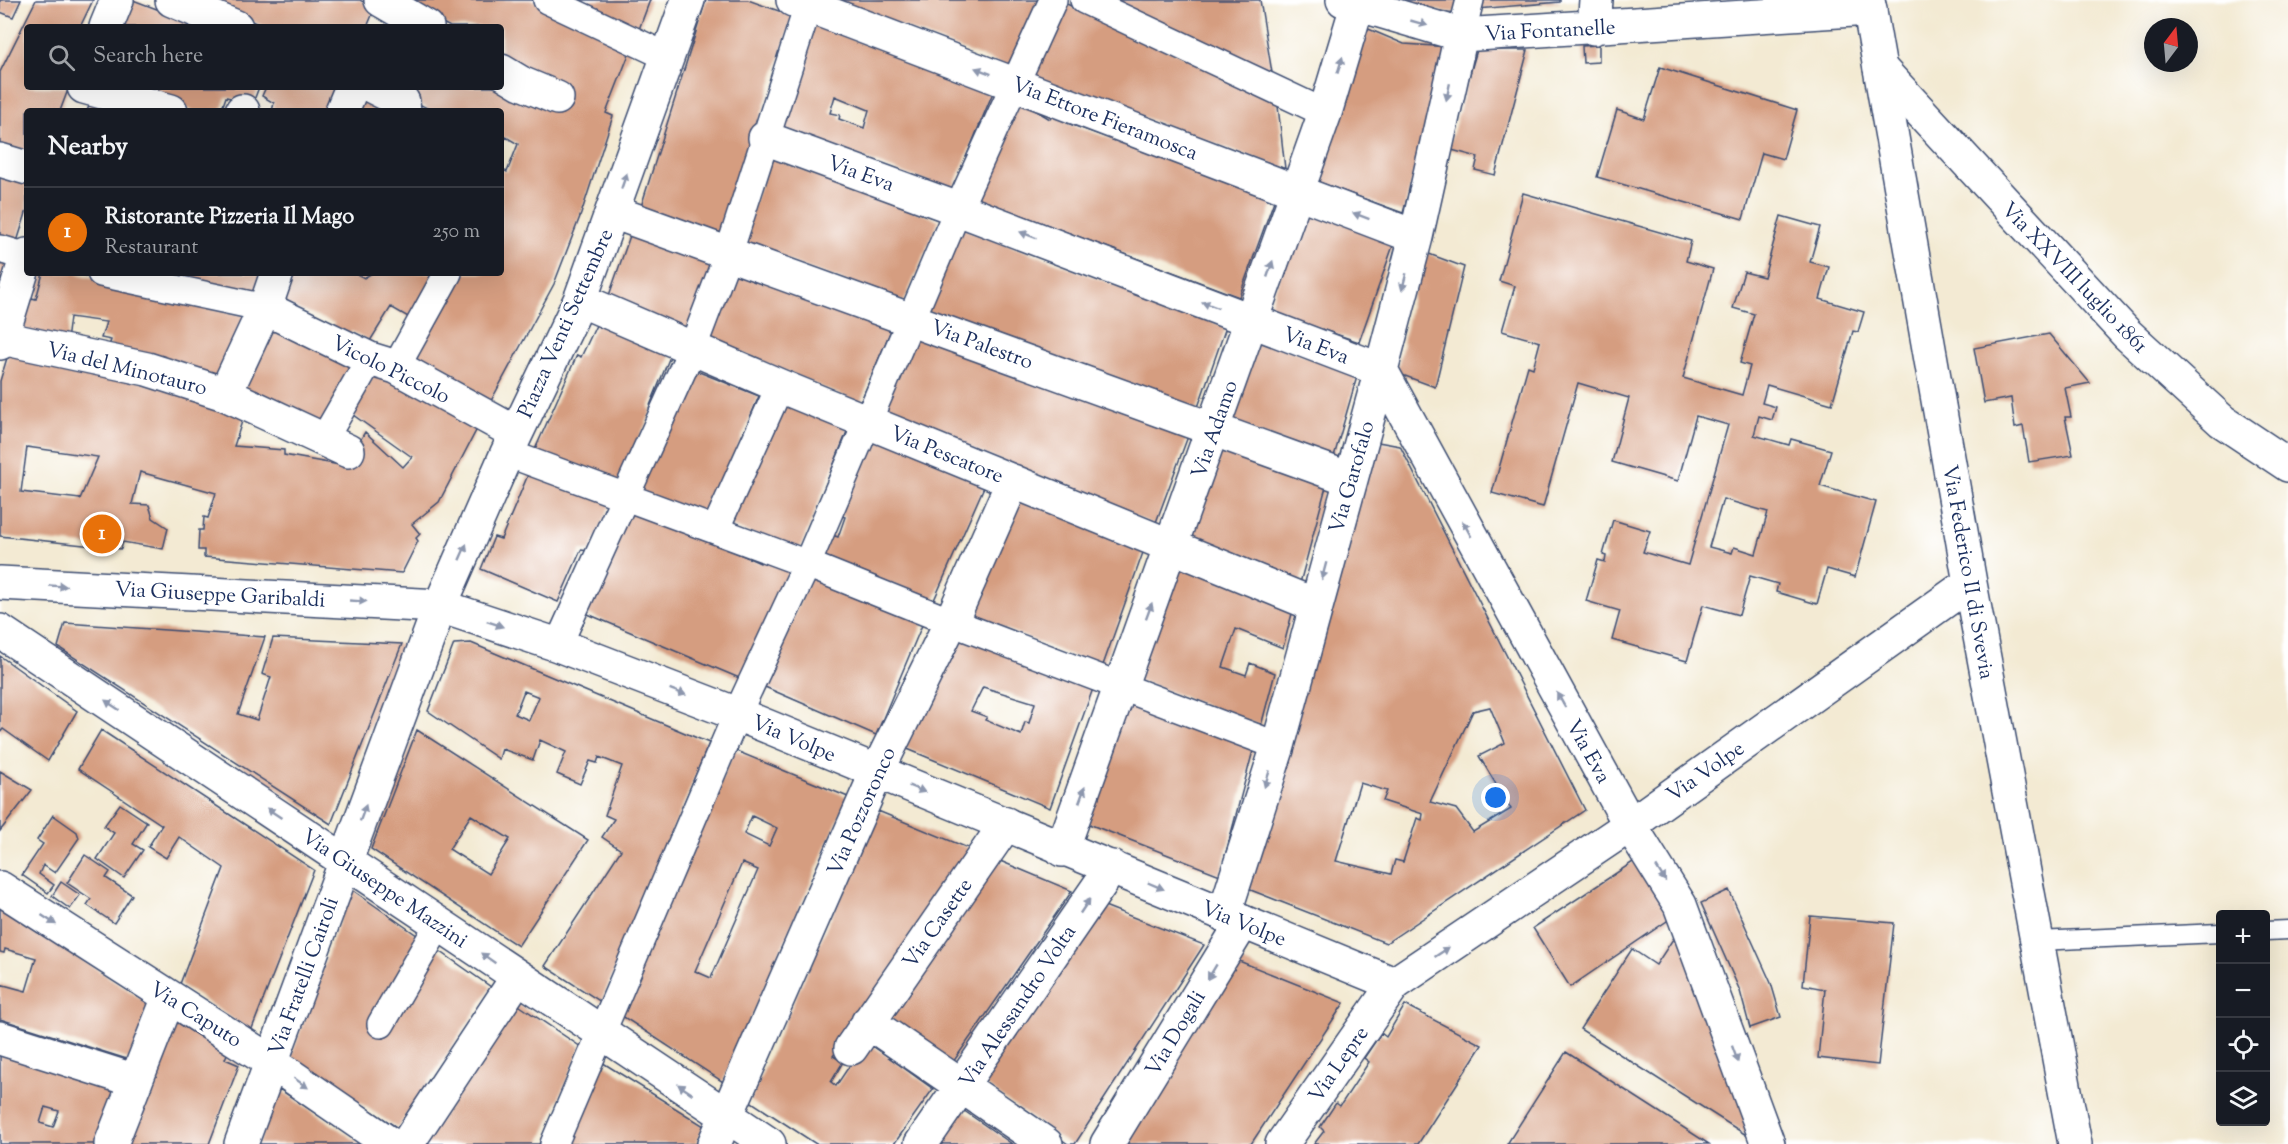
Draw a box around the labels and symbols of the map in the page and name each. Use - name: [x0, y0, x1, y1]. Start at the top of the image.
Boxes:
- street label: Via Fontanelle: [1484, 14, 1616, 50]
- north arrow: [2144, 18, 2198, 72]
- one-way arrow: [1410, 19, 1428, 28]
- one-way arrow: [1336, 56, 1345, 74]
- one-way arrow: [974, 66, 992, 75]
- street label: Via Ettore Fieramosca: [1007, 71, 1202, 169]
- one-way arrow: [1443, 83, 1452, 102]
- street label: Via Eva: [823, 149, 898, 201]
- one-way arrow: [620, 171, 630, 189]
- street label: Via XXVIII luglio 1861: [1993, 196, 2154, 361]
- one-way arrow: [1352, 211, 1370, 220]
- street label: Piazza Venti Settembre: [512, 224, 622, 423]
- one-way arrow: [1019, 230, 1037, 240]
- one-way arrow: [1266, 260, 1276, 278]
- one-way arrow: [1399, 273, 1408, 291]
- one-way arrow: [1201, 300, 1219, 310]
- street label: Via Palestro: [926, 313, 1037, 378]
- street label: Via Eva: [1278, 320, 1353, 373]
- street label: Vicolo Piccolo: [326, 329, 455, 413]
- street label: Via del Minotauro: [43, 336, 210, 404]
- street label: Via Adamo: [1185, 377, 1247, 483]
- street label: Via Garofalo: [1323, 418, 1383, 537]
- street label: Via Pescatore: [885, 419, 1008, 492]
- street label: Via Federico II di Svevia: [1933, 463, 2001, 682]
- pin: 1: [82, 512, 122, 556]
- one-way arrow: [1463, 520, 1473, 537]
- one-way arrow: [459, 543, 469, 561]
- one-way arrow: [1319, 562, 1329, 580]
- street label: Via Giuseppe Garibaldi: [114, 575, 326, 616]
- one-way arrow: [49, 581, 68, 591]
- one-way arrow: [349, 597, 368, 606]
- one-way arrow: [1144, 602, 1154, 620]
- one-way arrow: [486, 620, 504, 630]
- one-way arrow: [669, 687, 687, 697]
- one-way arrow: [1556, 691, 1566, 708]
- one-way arrow: [104, 700, 120, 711]
- street label: Via Volpe: [746, 709, 840, 771]
- street label: Via Eva: [1557, 714, 1617, 790]
- street label: Via Volpe: [1661, 735, 1751, 811]
- street label: Via Pozzoronco: [821, 743, 905, 881]
- one-way arrow: [1262, 770, 1271, 788]
- your location: [1481, 783, 1510, 812]
- one-way arrow: [908, 785, 926, 794]
- one-way arrow: [1078, 786, 1087, 804]
- one-way arrow: [358, 804, 368, 822]
- one-way arrow: [267, 807, 283, 819]
- street label: Via Giuseppe Mazzini: [295, 823, 473, 957]
- one-way arrow: [1655, 866, 1666, 882]
- street label: Via Casette: [896, 873, 981, 975]
- one-way arrow: [1148, 881, 1165, 890]
- street label: Via Fratelli Cairoli: [262, 893, 348, 1060]
- street label: Via Volpe: [1196, 894, 1290, 955]
- one-way arrow: [1079, 898, 1090, 914]
- one-way arrow: [41, 914, 57, 925]
- street label: Via Alessandro Volta: [953, 919, 1085, 1095]
- one-way arrow: [1434, 946, 1450, 957]
- one-way arrow: [480, 953, 496, 964]
- one-way arrow: [1207, 964, 1218, 980]
- street label: Via Caputo: [143, 975, 247, 1056]
- street label: Via Dogali: [1139, 985, 1214, 1083]
- street label: Via Lepre: [1302, 1021, 1377, 1110]
- one-way arrow: [1731, 1045, 1740, 1063]
- one-way arrow: [293, 1077, 309, 1088]
- one-way arrow: [678, 1083, 694, 1095]

